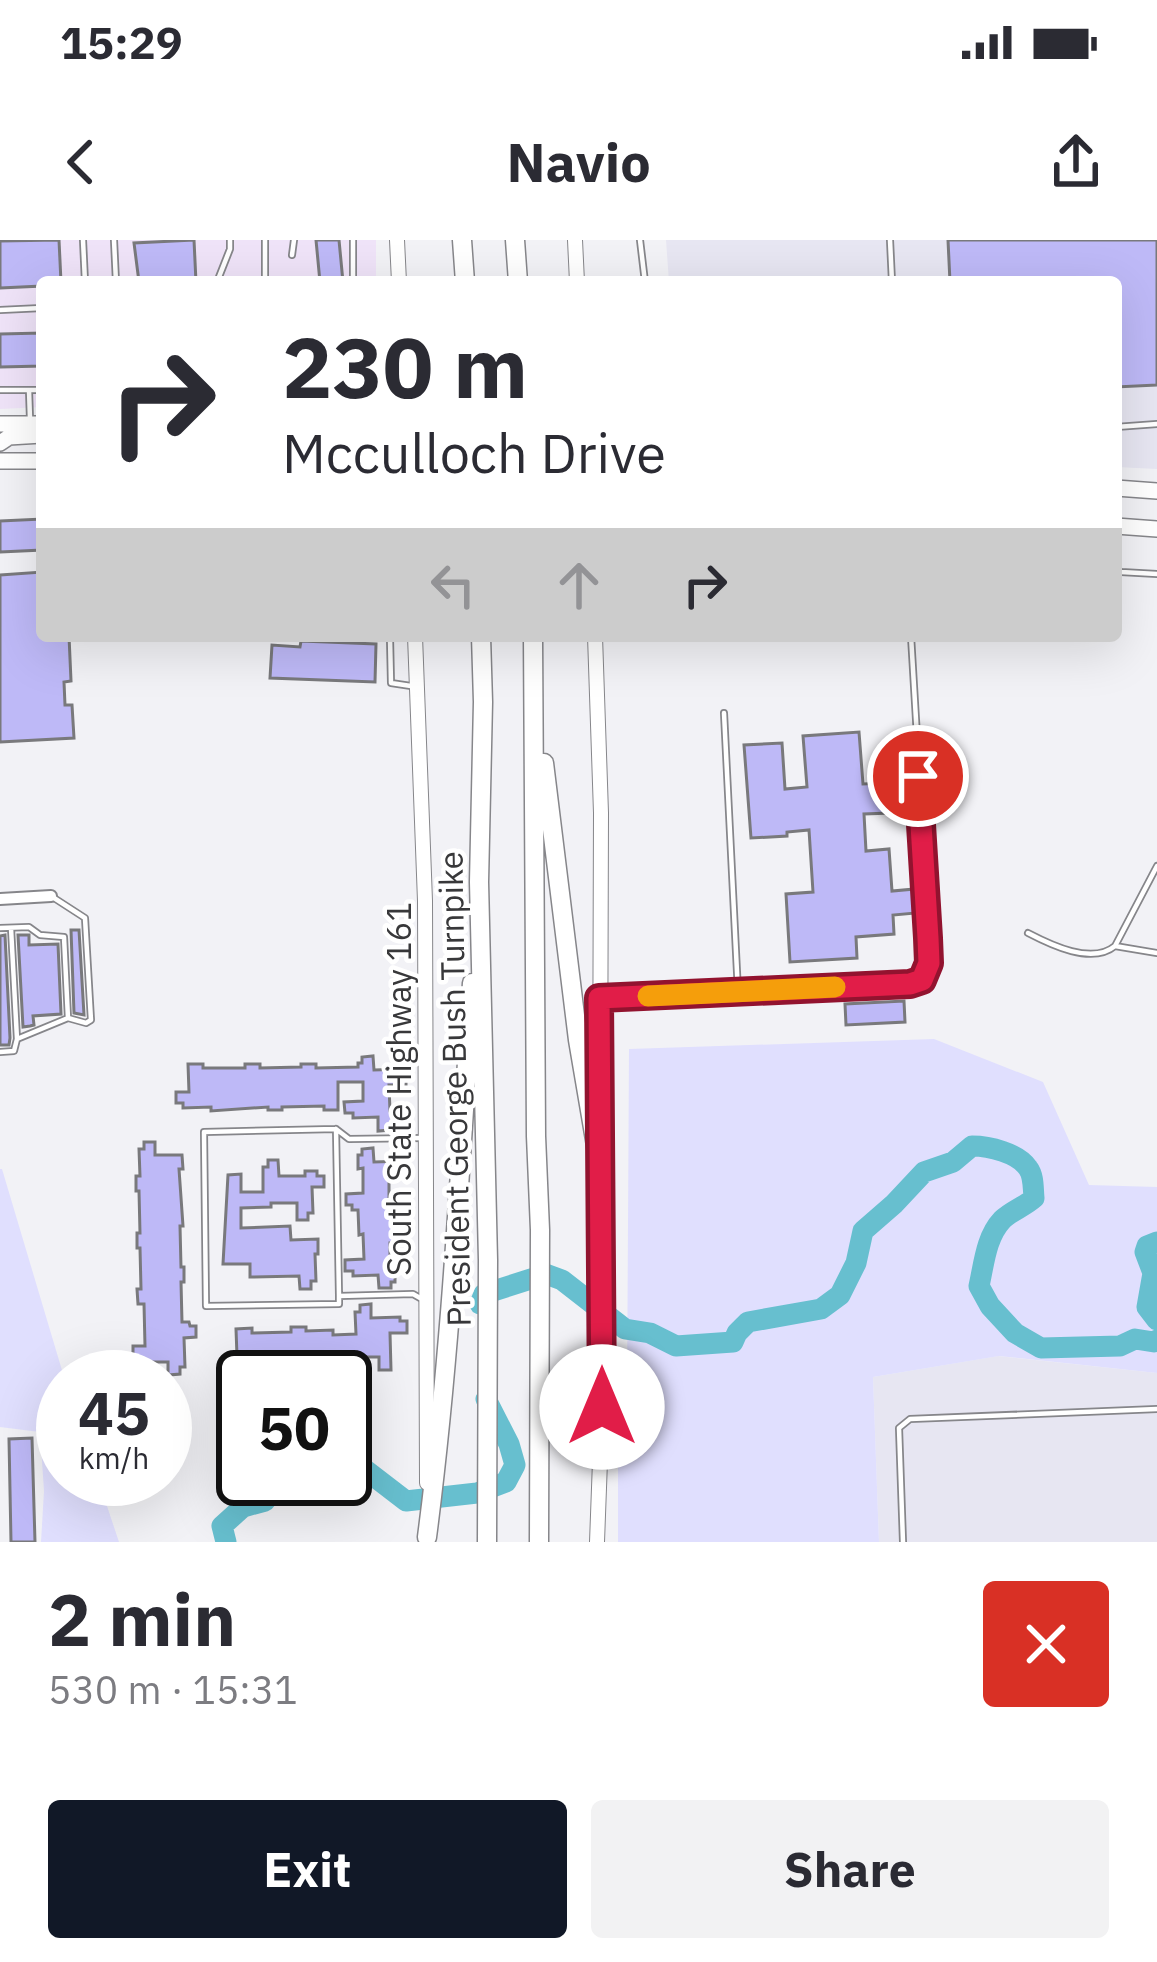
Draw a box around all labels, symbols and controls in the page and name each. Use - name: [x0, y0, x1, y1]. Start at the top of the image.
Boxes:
- text: 15:29: [60, 13, 183, 71]
- text: Navio: [506, 127, 651, 197]
- icon: back: [48, 129, 114, 195]
- icon: share: [1043, 129, 1109, 195]
- text: 230 m: [282, 312, 528, 421]
- icon: right: [84, 324, 240, 480]
- text: Mcculloch Drive: [282, 418, 666, 488]
- icon: left: [420, 552, 486, 618]
- icon: ahead: [546, 552, 612, 618]
- icon: right: [672, 552, 738, 618]
- pin: [867, 725, 969, 827]
- icon: arrive: [885, 743, 951, 809]
- street label: President George Bush Turnpike: [428, 851, 480, 1327]
- street label: South State Highway 161: [377, 902, 420, 1276]
- position arrow: [539, 1344, 665, 1470]
- speed limit sign: 50: [216, 1350, 372, 1506]
- text: 45: [78, 1373, 150, 1452]
- text: km/h: [79, 1438, 149, 1477]
- text: 2 min: [48, 1572, 236, 1666]
- button: close: [983, 1581, 1109, 1707]
- text: 530 m · 15:31: [48, 1664, 298, 1715]
- button: Exit: [48, 1800, 567, 1938]
- button: Share: [591, 1800, 1109, 1938]

